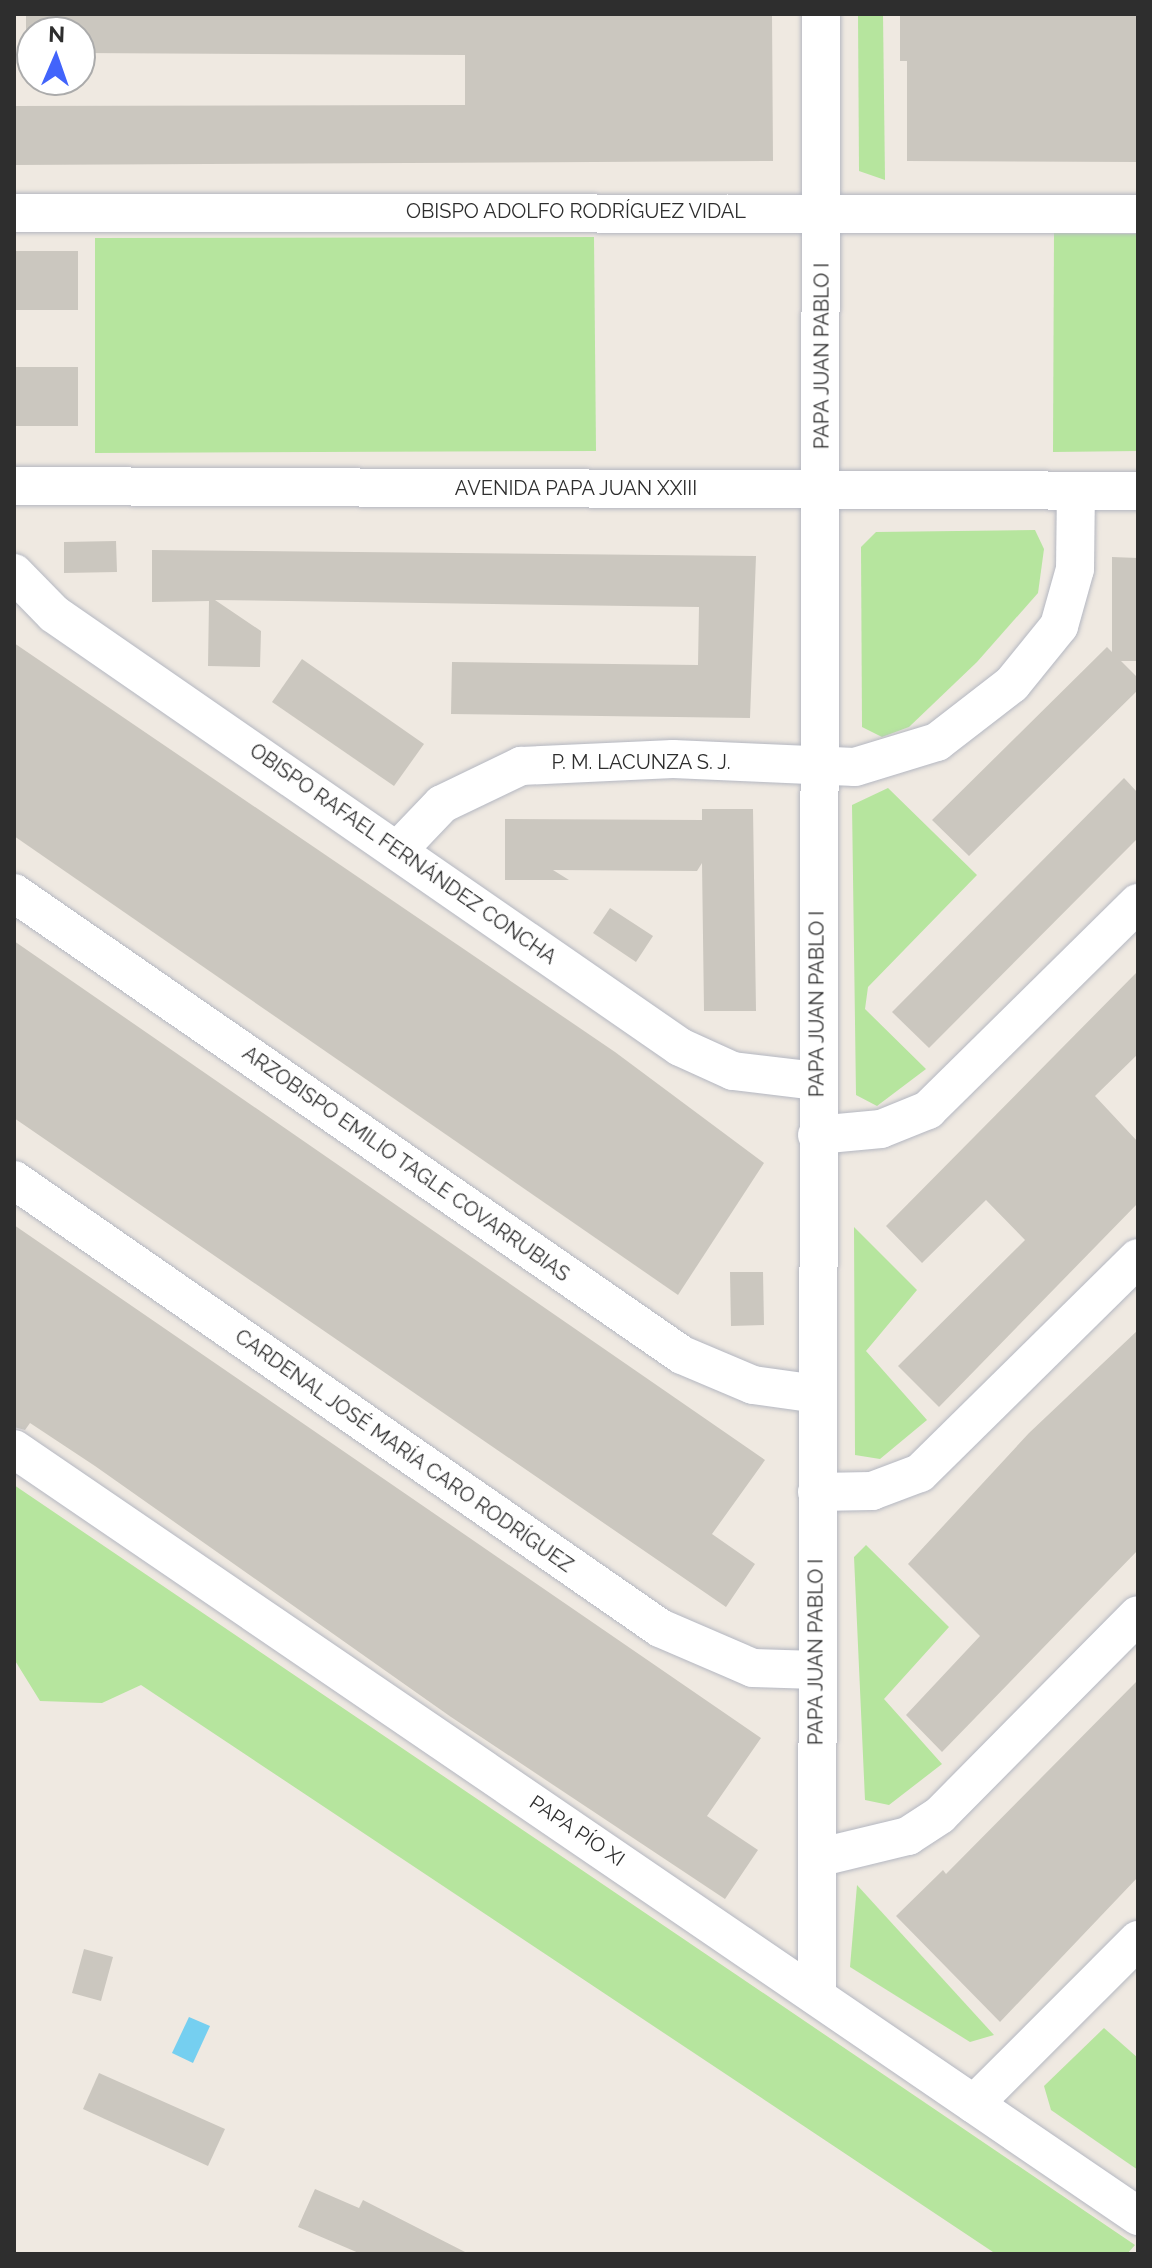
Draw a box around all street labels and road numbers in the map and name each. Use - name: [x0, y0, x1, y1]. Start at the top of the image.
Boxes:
- street label: OBISPO ADOLFO RODRÍGUEZ VIDAL: [405, 199, 747, 223]
- street label: PAPA JUAN PABLO I: [810, 262, 834, 450]
- street label: AVENIDA PAPA JUAN XXIII: [454, 476, 698, 500]
- street label: OBISPO RAFAEL FERNÁNDEZ CONCHA: [245, 738, 561, 970]
- street label: P. M. LACUNZA S. J.: [551, 750, 731, 774]
- street label: PAPA JUAN PABLO I: [805, 910, 829, 1098]
- street label: ARZOBISPO EMILIO TAGLE COVARRUBIAS: [238, 1041, 574, 1287]
- street label: CARDENAL JOSÉ MARÍA CARO RODRÍGUEZ: [230, 1324, 578, 1578]
- street label: PAPA JUAN PABLO I: [804, 1558, 828, 1746]
- street label: PAPA PÍO XI: [525, 1790, 629, 1872]

